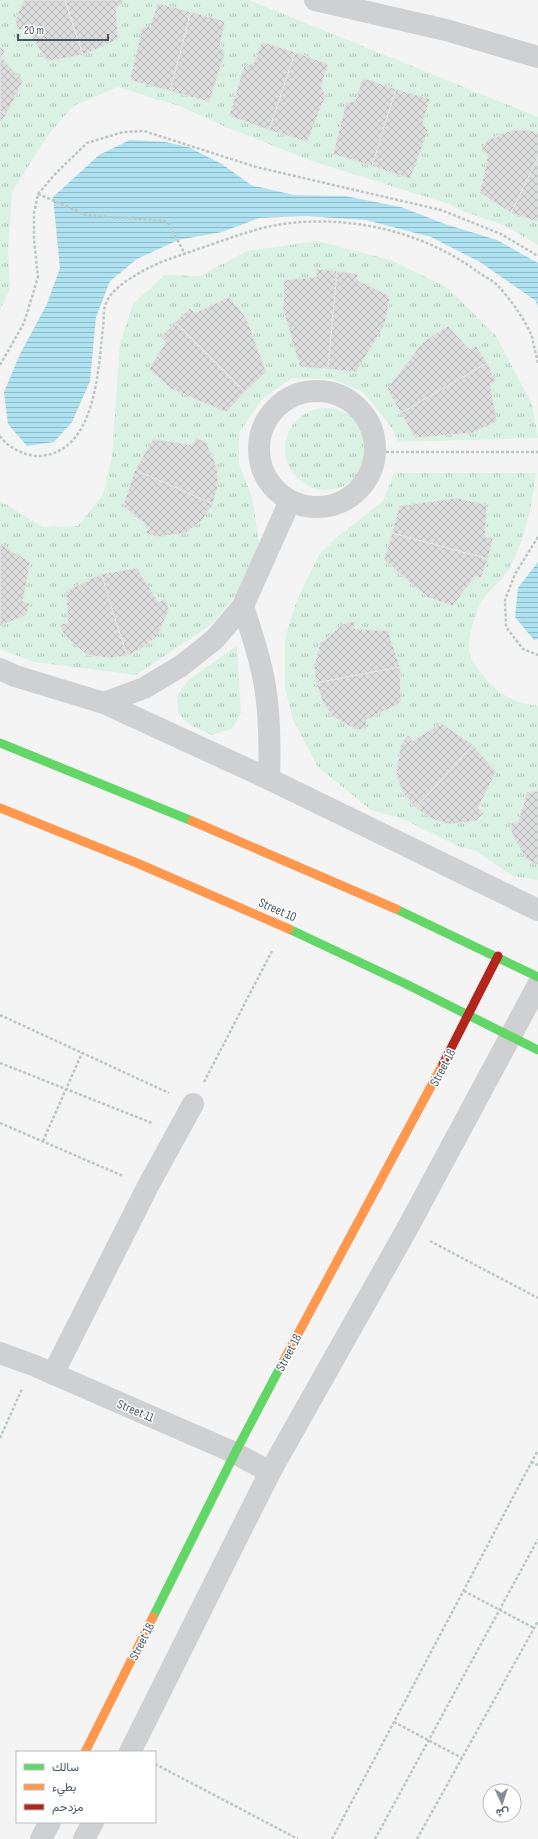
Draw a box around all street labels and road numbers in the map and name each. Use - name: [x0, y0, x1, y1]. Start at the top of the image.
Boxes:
- street label: Street 10: [256, 894, 299, 925]
- street label: Street 18: [426, 1046, 459, 1089]
- street label: Street 18: [272, 1331, 305, 1374]
- street label: Street 11: [115, 1396, 157, 1426]
- street label: Street 18: [126, 1620, 158, 1663]

